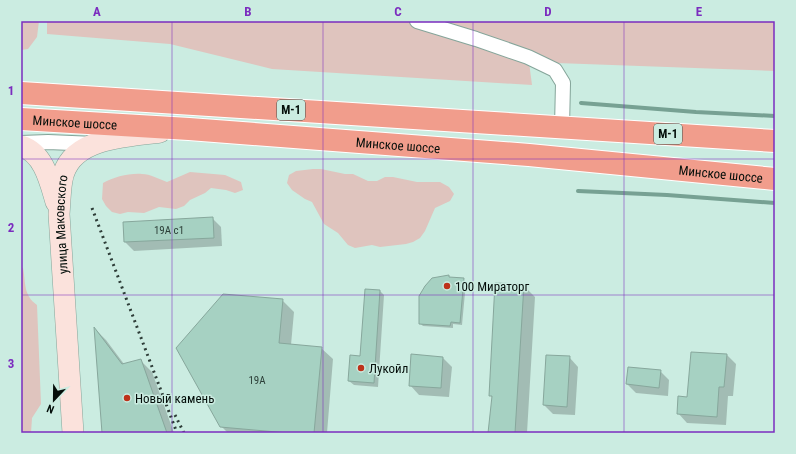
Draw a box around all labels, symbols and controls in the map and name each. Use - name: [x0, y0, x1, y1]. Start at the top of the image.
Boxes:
- text: A: [93, 4, 101, 19]
- text: B: [244, 4, 252, 19]
- text: C: [394, 4, 402, 19]
- text: D: [544, 4, 552, 19]
- text: E: [696, 4, 703, 19]
- text: 1: [8, 83, 14, 98]
- road number: М-1: [277, 100, 305, 120]
- street label: Минское шоссе: [32, 112, 118, 132]
- road number: М-1: [654, 124, 682, 144]
- street label: Минское шоссе: [355, 134, 441, 156]
- street label: Минское шоссе: [678, 162, 764, 185]
- street label: улица Маковского: [51, 173, 70, 275]
- text: 2: [8, 220, 15, 235]
- house number: 19А с1: [154, 224, 184, 237]
- place label: 100 Мираторг: [455, 279, 529, 294]
- marker: 100 Мираторг: [442, 281, 452, 291]
- text: 3: [8, 356, 14, 371]
- place label: Лукойл: [369, 361, 408, 376]
- marker: Лукойл: [356, 363, 366, 373]
- house number: 19А: [248, 374, 266, 387]
- north arrow: [34, 380, 74, 420]
- place label: Новый камень: [135, 391, 214, 406]
- marker: Новый камень: [122, 393, 132, 403]
- text: N: [45, 401, 56, 416]

